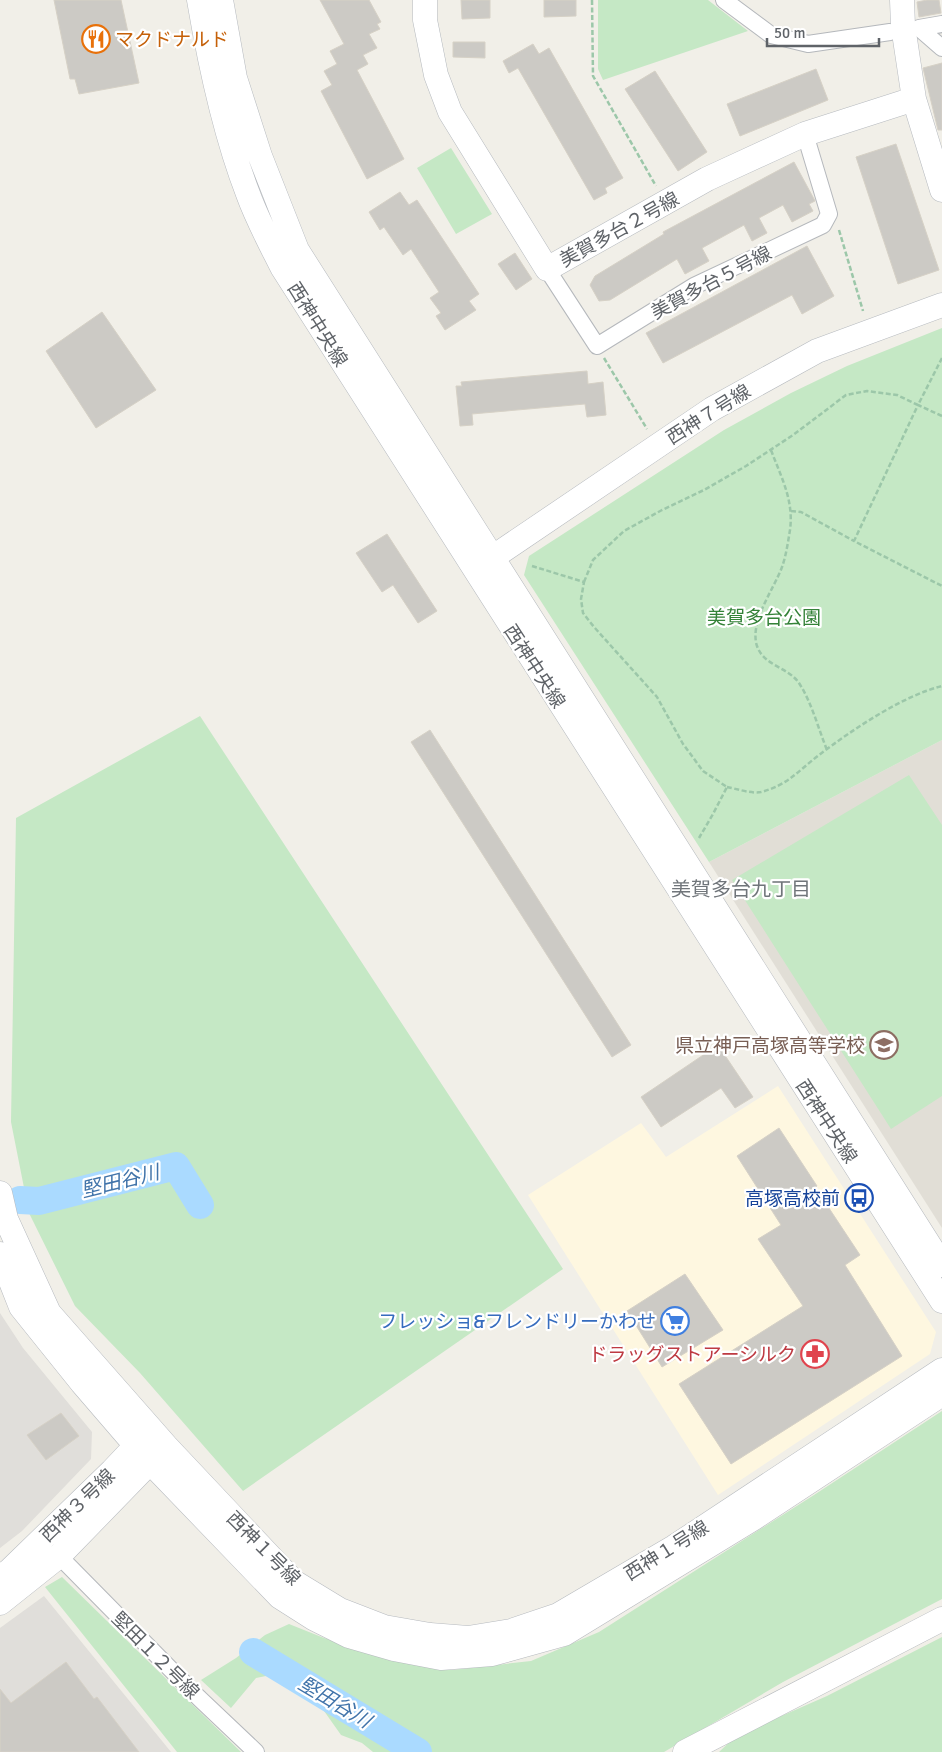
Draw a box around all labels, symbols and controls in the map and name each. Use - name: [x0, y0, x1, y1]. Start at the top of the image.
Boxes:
- scale bar: [767, 15, 880, 47]
- restaurant icon: マクドナルド: [81, 24, 111, 54]
- text: 50 m: [774, 24, 805, 42]
- place label: マクドナルド: [115, 28, 229, 52]
- street label: 美賀多台２号線: [555, 187, 683, 273]
- street label: 美賀多台５号線: [647, 241, 776, 325]
- street label: 西神中央線: [282, 278, 353, 371]
- street label: 西神７号線: [662, 379, 755, 450]
- park label: 美賀多台公園: [707, 606, 821, 630]
- street label: 西神中央線: [498, 620, 570, 713]
- district label: 美賀多台九丁目: [671, 877, 811, 902]
- school or university icon: 県立神戸高塚高等学校: [869, 1030, 899, 1060]
- place label: 県立神戸高塚高等学校: [675, 1034, 865, 1058]
- street label: 西神中央線: [790, 1075, 862, 1168]
- water label: 堅田谷川: [78, 1159, 164, 1203]
- bus stop icon: 高塚高校前: [844, 1183, 874, 1213]
- place label: 高塚高校前: [745, 1187, 840, 1211]
- supermarket icon: フレッショ&フレンドリーかわせ: [660, 1306, 690, 1336]
- place label: フレッショ&フレンドリーかわせ: [378, 1310, 656, 1334]
- pharmacy icon: ドラッグストアーシルク: [800, 1339, 830, 1369]
- place label: ドラッグストアーシルク: [589, 1343, 796, 1367]
- street label: 西神３号線: [35, 1464, 120, 1547]
- street label: 西神１号線: [221, 1507, 305, 1591]
- street label: 西神１号線: [620, 1515, 713, 1586]
- street label: 堅田１２号線: [106, 1607, 204, 1705]
- water label: 堅田谷川: [294, 1671, 377, 1735]

